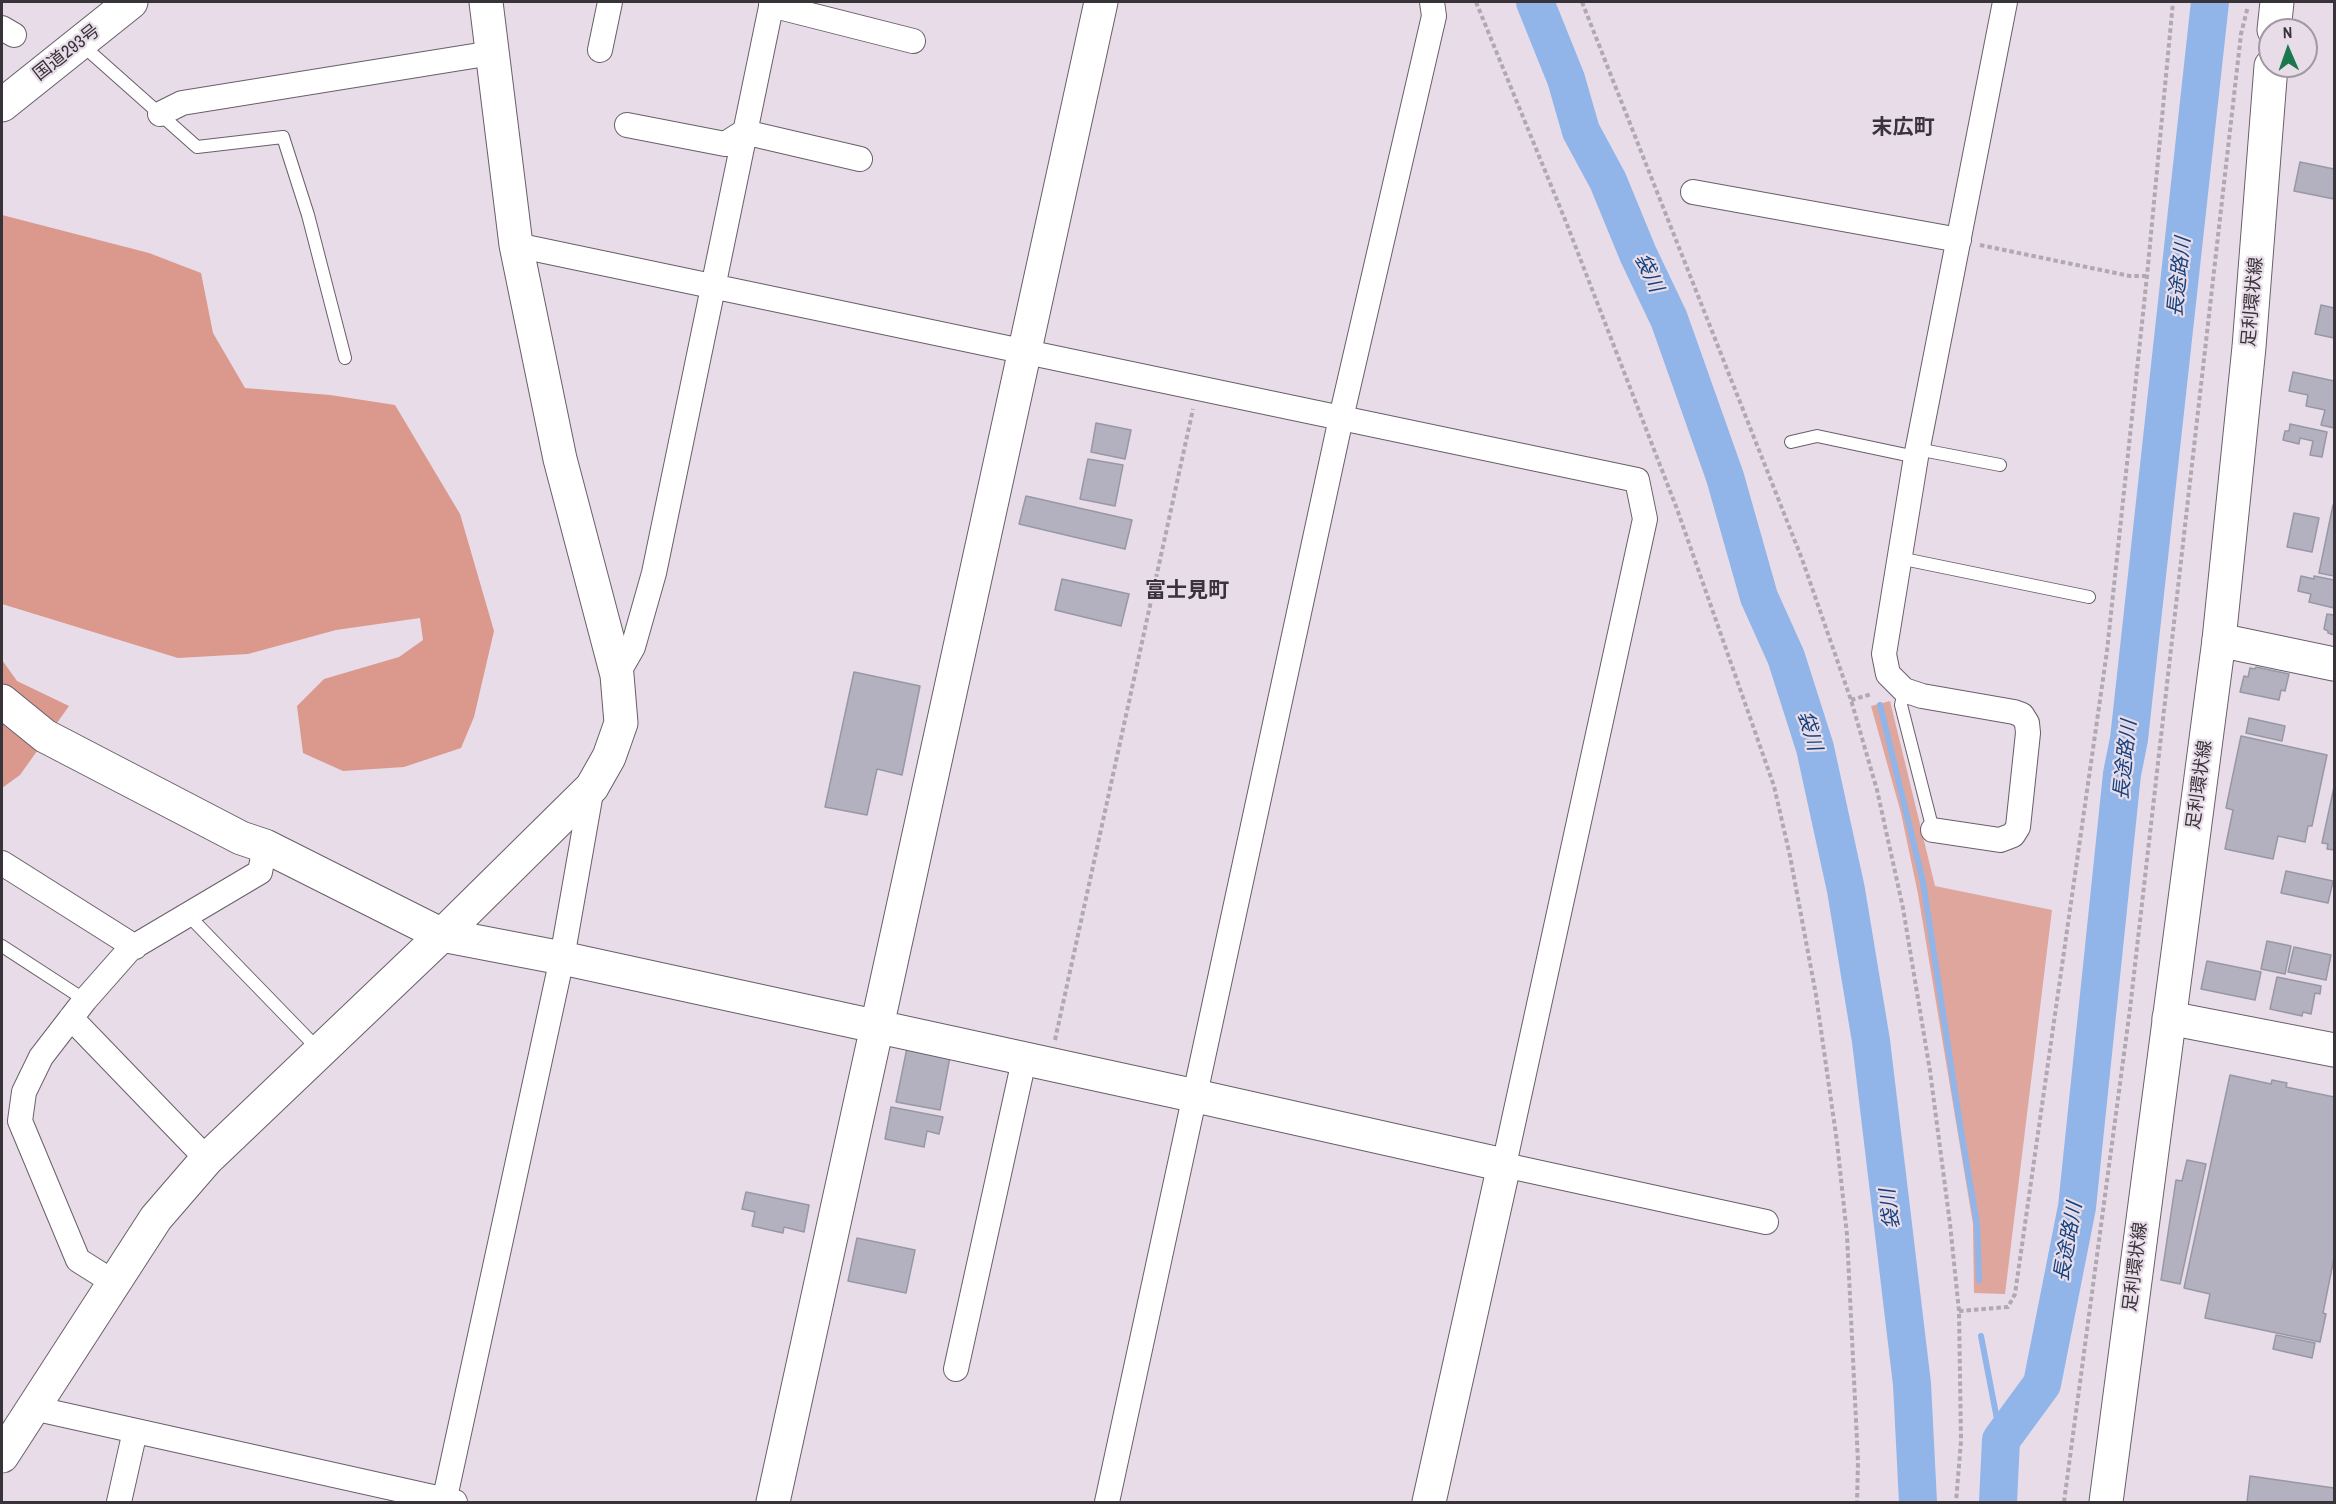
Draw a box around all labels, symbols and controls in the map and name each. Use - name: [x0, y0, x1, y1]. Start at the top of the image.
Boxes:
- north arrow: [2258, 18, 2318, 78]
- street label: 国道293号: [29, 20, 105, 86]
- text: N: [2282, 21, 2293, 43]
- district label: 末広町: [1872, 115, 1934, 141]
- water label: 長途路川: [2164, 236, 2196, 318]
- water label: 袋川: [1629, 250, 1667, 296]
- street label: 足利環状線: [2238, 256, 2268, 348]
- district label: 富士見町: [1145, 578, 1229, 604]
- water label: 袋川: [1792, 708, 1826, 754]
- water label: 長途路川: [2110, 719, 2142, 801]
- street label: 足利環状線: [2183, 739, 2217, 831]
- water label: 袋川: [1877, 1188, 1905, 1230]
- water label: 長途路川: [2050, 1201, 2088, 1283]
- street label: 足利環状線: [2120, 1221, 2152, 1313]

